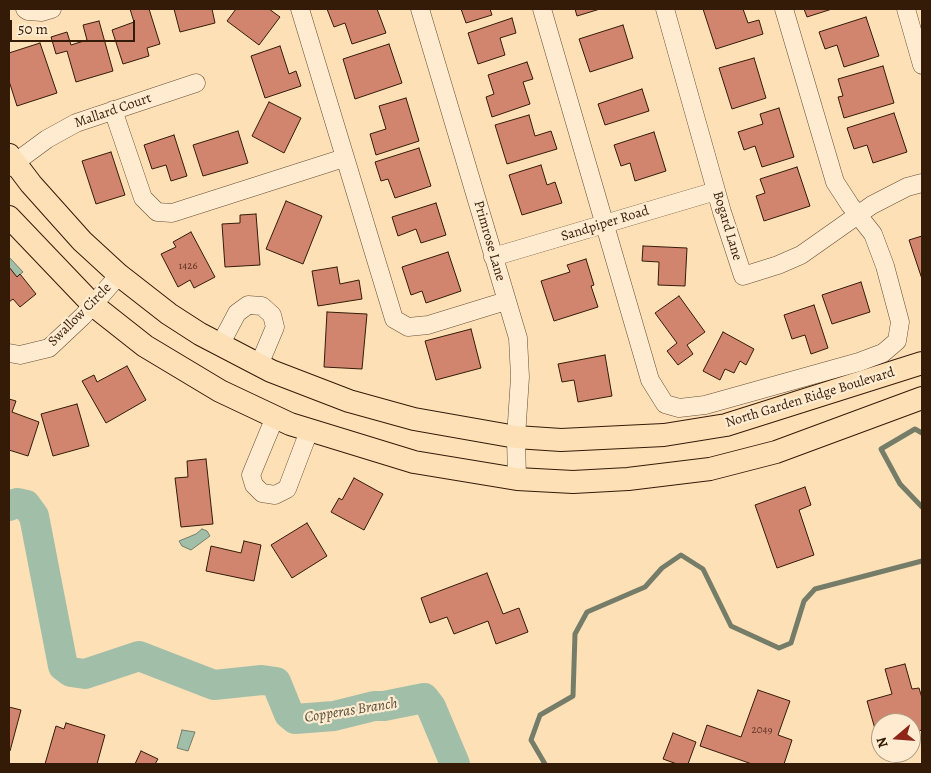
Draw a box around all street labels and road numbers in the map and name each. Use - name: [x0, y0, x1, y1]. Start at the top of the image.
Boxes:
- street label: Mallard Court: [72, 90, 154, 132]
- street label: Bogard Lane: [708, 189, 746, 263]
- street label: Primrose Lane: [469, 199, 509, 283]
- street label: Sandpiper Road: [559, 203, 651, 245]
- street label: Swallow Circle: [45, 280, 115, 350]
- street label: North Garden Ridge Boulevard: [723, 364, 897, 432]

